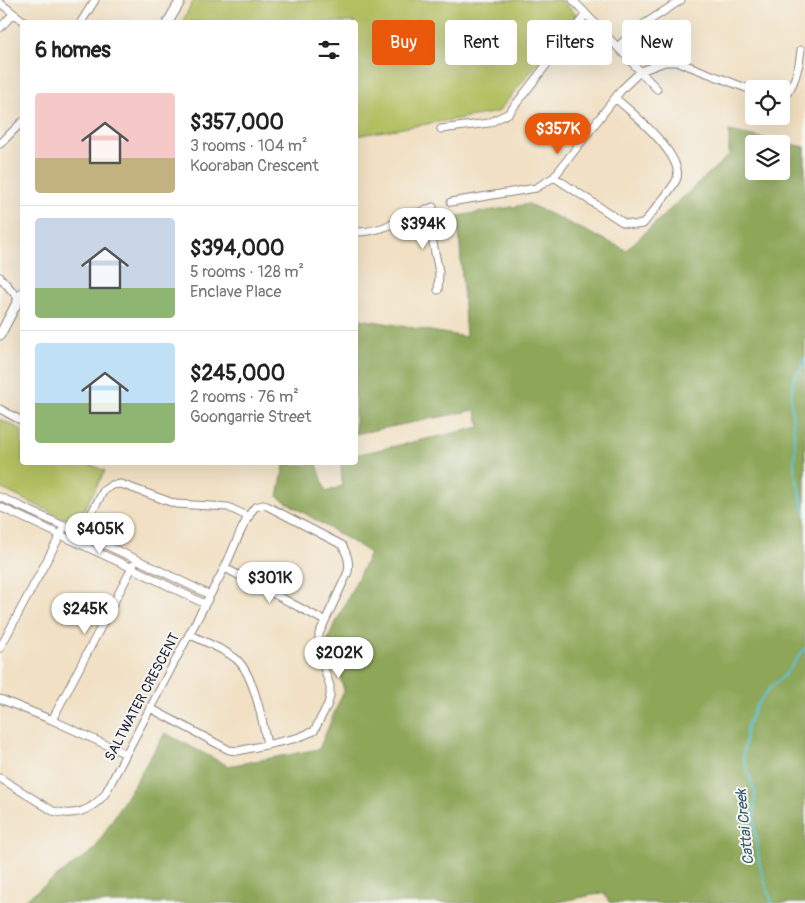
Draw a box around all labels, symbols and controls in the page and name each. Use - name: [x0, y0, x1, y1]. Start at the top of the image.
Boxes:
- chip: Buy: [372, 20, 435, 65]
- chip: Rent: [445, 20, 517, 65]
- chip: Filters: [527, 20, 612, 65]
- chip: New: [622, 20, 691, 65]
- icon: filters: [315, 36, 343, 64]
- text: 6 homes: [35, 37, 111, 64]
- map controls: [745, 80, 790, 180]
- button: locate: [745, 80, 790, 125]
- text: $357,000: [190, 109, 284, 136]
- pin: $357K: [523, 112, 593, 155]
- icon: home: [75, 113, 135, 173]
- text: $357K: [536, 119, 580, 139]
- button: layers: [745, 135, 790, 180]
- text: 3 rooms · 104 m²: [190, 136, 307, 156]
- text: Kooraban Crescent: [190, 156, 319, 176]
- pin: $394K: [388, 208, 458, 250]
- text: $394K: [401, 214, 445, 234]
- text: $394,000: [190, 235, 284, 262]
- icon: home: [75, 238, 135, 298]
- text: 5 rooms · 128 m²: [190, 262, 304, 282]
- text: Enclave Place: [190, 282, 281, 302]
- text: $245,000: [190, 360, 285, 387]
- icon: home: [75, 363, 135, 423]
- text: 2 rooms · 76 m²: [190, 387, 299, 407]
- text: Goongarrie Street: [190, 407, 311, 427]
- pin: $405K: [65, 512, 135, 555]
- text: $405K: [76, 519, 124, 539]
- pin: $301K: [235, 562, 305, 604]
- text: $301K: [248, 568, 292, 588]
- pin: $245K: [50, 592, 120, 635]
- text: $245K: [62, 599, 108, 619]
- street label: SALTWATER CRESCENT: [101, 630, 183, 764]
- pin: $202K: [304, 636, 374, 679]
- text: $202K: [315, 643, 363, 663]
- water label: Cattai Creek: [731, 786, 758, 866]

